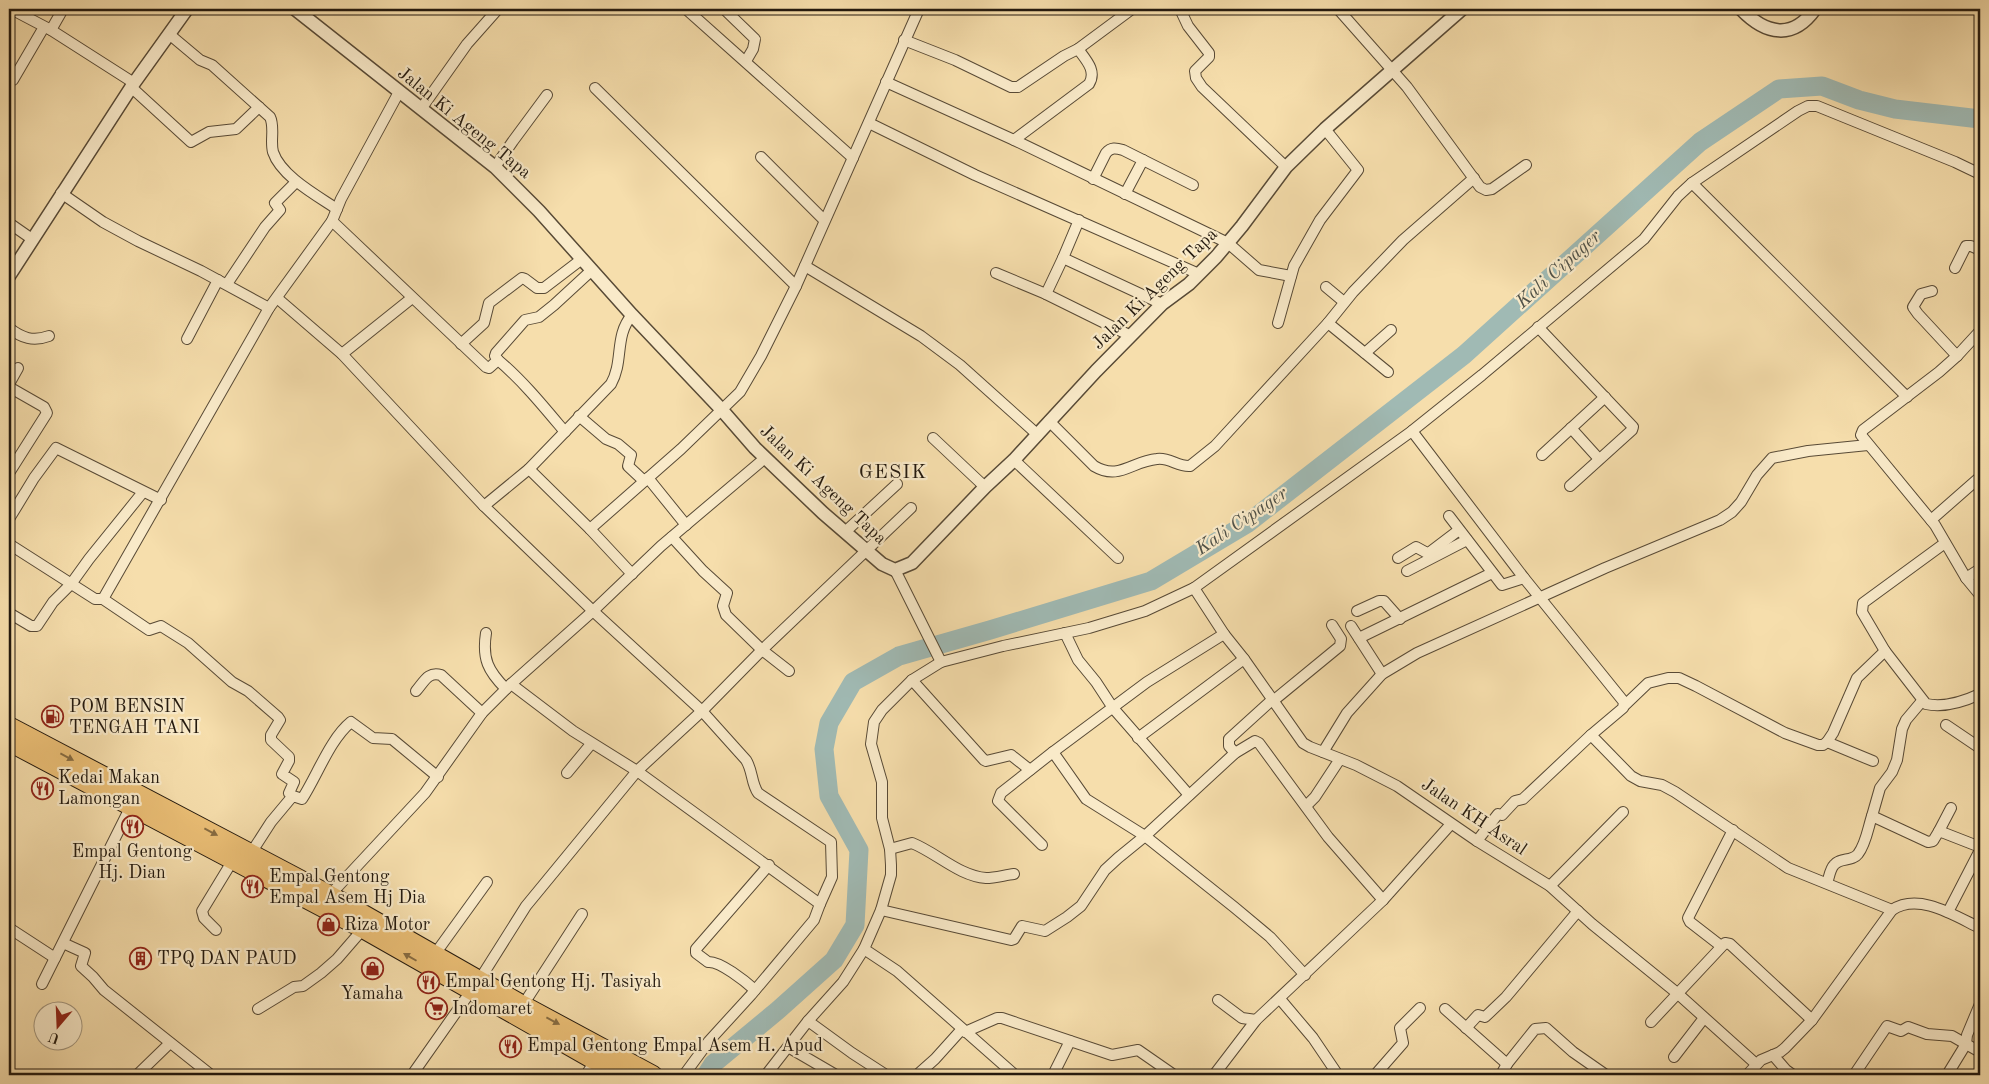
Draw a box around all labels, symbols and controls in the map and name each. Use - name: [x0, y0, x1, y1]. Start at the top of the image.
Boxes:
- street label: Jalan Ki Ageng Tapa: [394, 64, 534, 182]
- street label: Jalan Ki Ageng Tapa: [1089, 225, 1221, 353]
- water label: Kali Cipager: [1512, 227, 1605, 313]
- street label: Jalan Ki Ageng Tapa: [756, 422, 890, 548]
- district label: GESIK: [859, 463, 927, 483]
- water label: Kali Cipager: [1192, 484, 1292, 560]
- place label: POM BENSIN TENGAH TANI: [69, 698, 200, 737]
- fuel station icon: POM BENSIN TENGAH TANI: [41, 705, 65, 729]
- one-way arrow: [61, 752, 74, 761]
- place label: Kedai Makan Lamongan: [58, 769, 160, 808]
- street label: Jalan KH Asral: [1418, 775, 1530, 859]
- restaurant icon: Kedai Makan Lamongan: [30, 776, 54, 800]
- restaurant icon: Empal Gentong Hj. Dian: [120, 815, 144, 839]
- one-way arrow: [204, 828, 218, 836]
- place label: Empal Gentong Hj. Dian: [72, 843, 193, 882]
- place label: Empal Gentong Empal Asem Hj Dia: [269, 868, 426, 907]
- restaurant icon: Empal Gentong Empal Asem Hj Dia: [241, 875, 265, 899]
- shop icon: Riza Motor: [316, 913, 340, 937]
- place label: Riza Motor: [344, 916, 431, 934]
- building icon: TPQ DAN PAUD: [129, 947, 153, 971]
- place label: TPQ DAN PAUD: [157, 950, 297, 968]
- one-way arrow: [404, 952, 417, 961]
- shop icon: Yamaha: [360, 957, 384, 981]
- restaurant icon: Empal Gentong Hj. Tasiyah: [417, 970, 441, 994]
- place label: Empal Gentong Hj. Tasiyah: [445, 973, 662, 991]
- place label: Yamaha: [341, 985, 403, 1003]
- supermarket icon: Indomaret: [424, 997, 448, 1021]
- place label: Indomaret: [452, 1000, 532, 1018]
- north arrow: [32, 1002, 82, 1052]
- one-way arrow: [545, 1017, 560, 1025]
- text: U: [47, 1029, 62, 1046]
- restaurant icon: Empal Gentong Empal Asem H. Apud: [499, 1034, 523, 1058]
- place label: Empal Gentong Empal Asem H. Apud: [527, 1037, 823, 1055]

